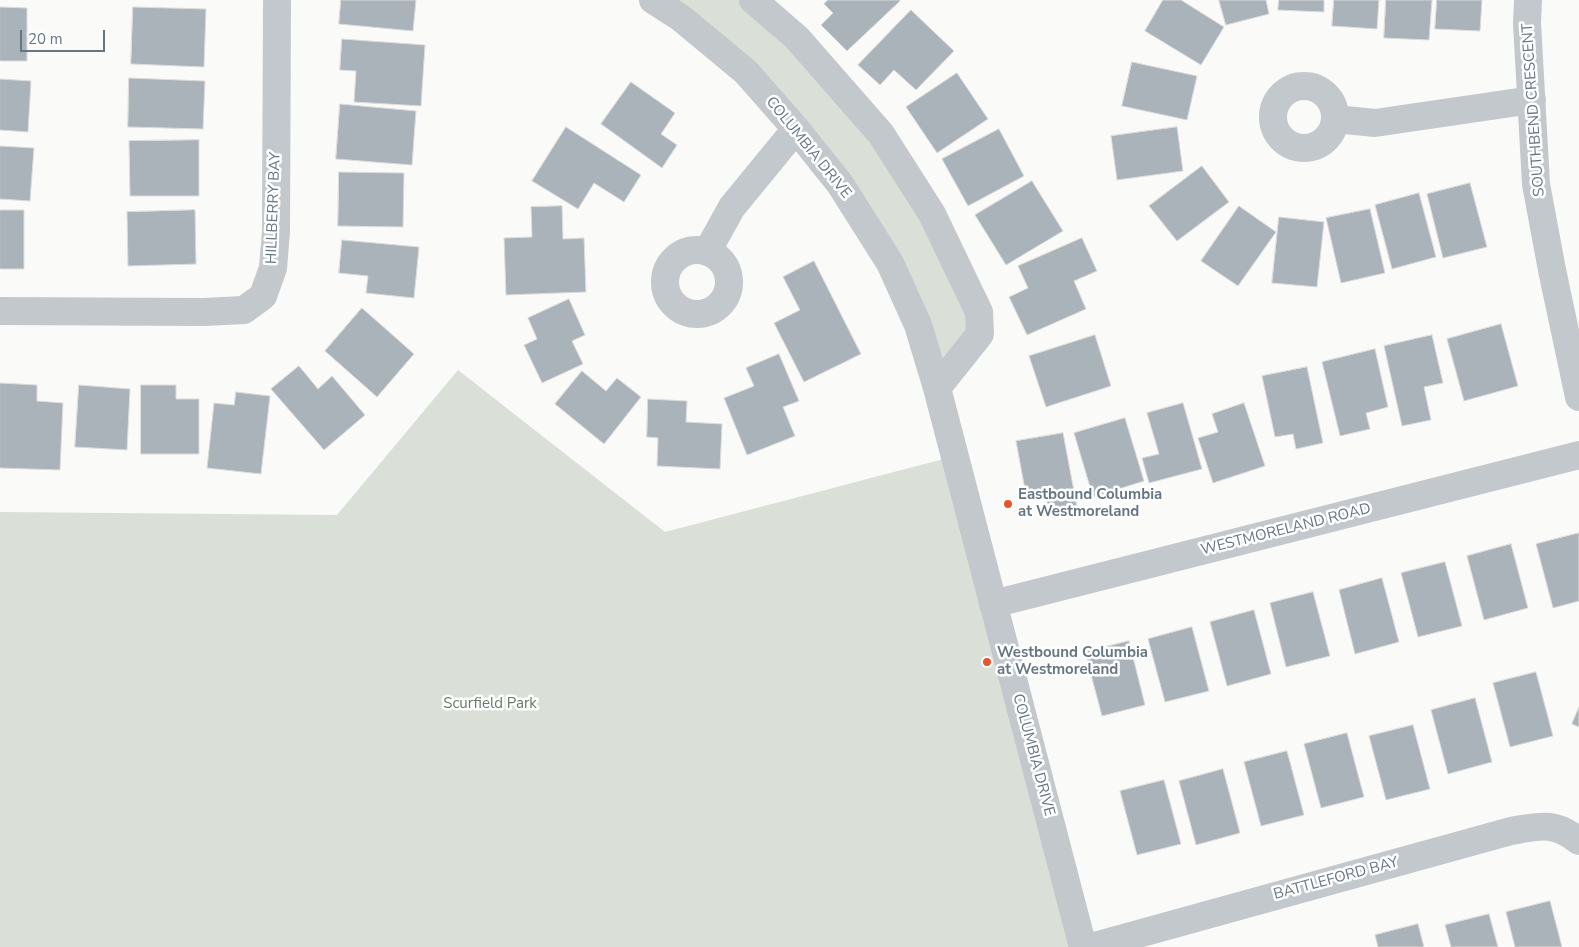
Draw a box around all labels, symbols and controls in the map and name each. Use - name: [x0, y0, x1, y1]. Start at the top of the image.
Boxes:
- scale bar: [22, 20, 108, 52]
- street label: SOUTHBEND CRESCENT: [1519, 23, 1549, 197]
- text: 20 m: [28, 29, 63, 49]
- street label: COLUMBIA DRIVE: [761, 94, 855, 202]
- street label: HILLBERRY BAY: [263, 152, 285, 264]
- place label: Eastbound Columbia at Westmoreland: [1018, 486, 1162, 521]
- marker: Eastbound Columbia at Westmoreland: [1002, 498, 1014, 510]
- street label: WESTMORELAND ROAD: [1199, 500, 1373, 560]
- place label: Westbound Columbia at Westmoreland: [997, 644, 1148, 679]
- marker: Westbound Columbia at Westmoreland: [981, 656, 993, 668]
- street label: COLUMBIA DRIVE: [1008, 692, 1058, 818]
- park label: Scurfield Park: [443, 695, 537, 713]
- street label: BATTLEFORD BAY: [1272, 854, 1400, 904]

